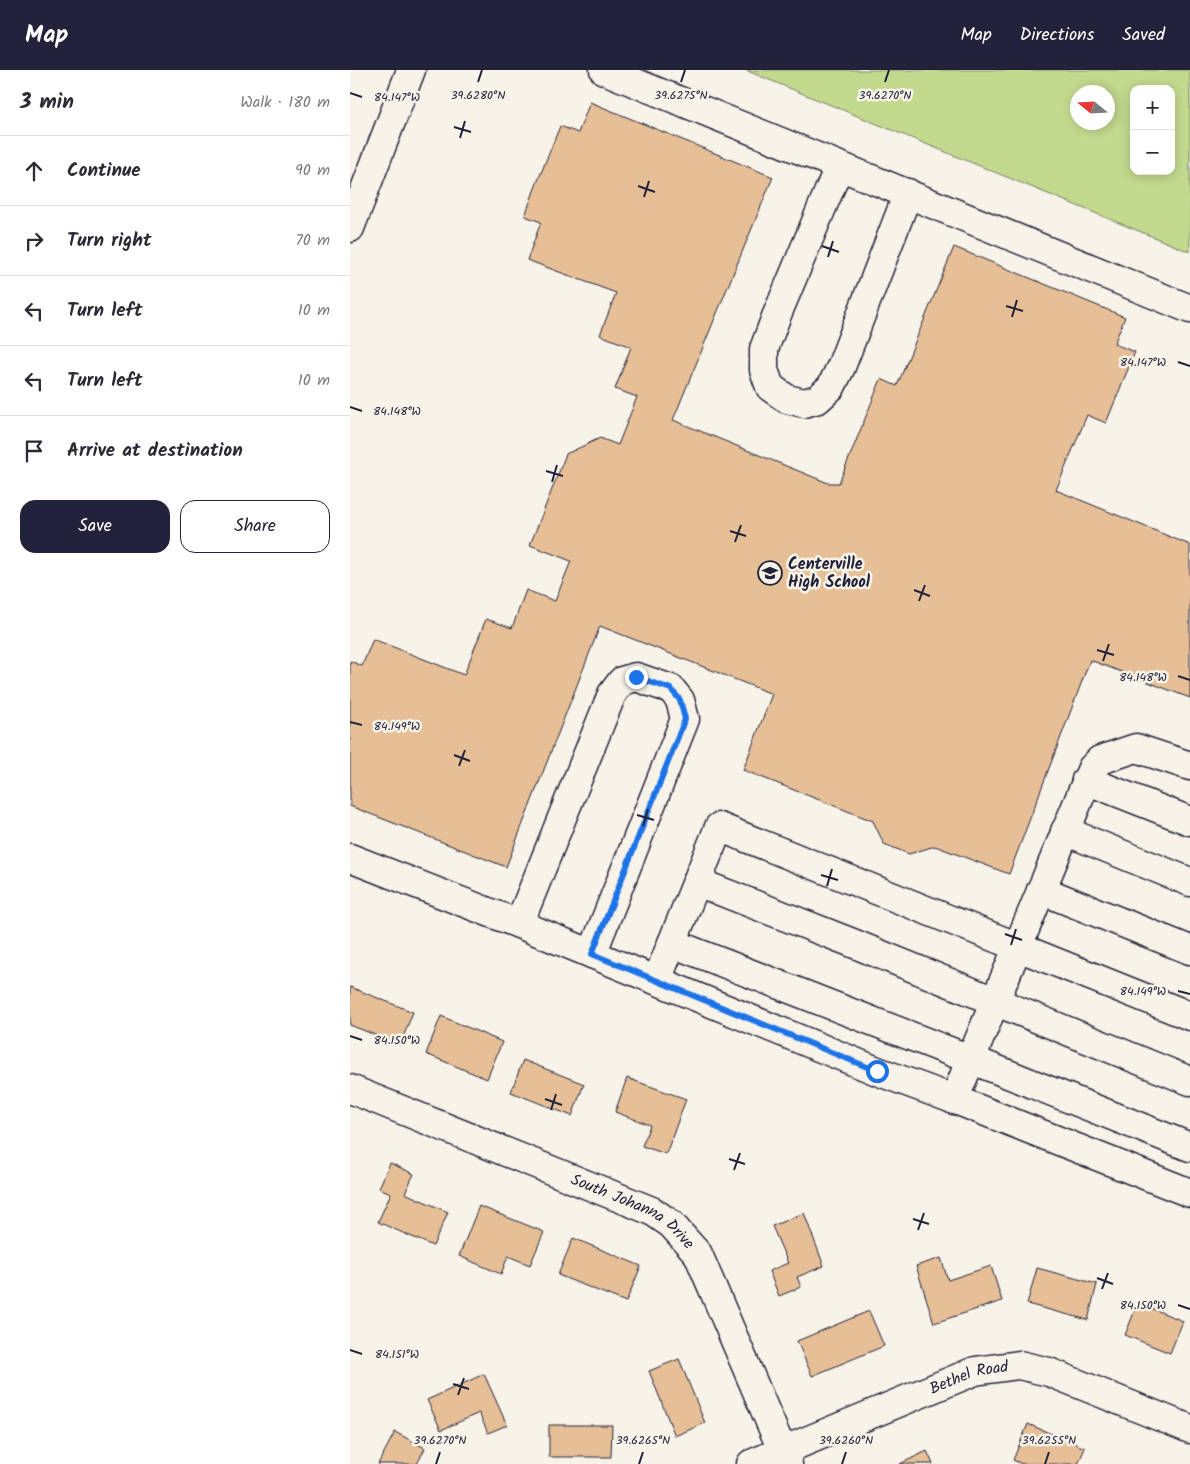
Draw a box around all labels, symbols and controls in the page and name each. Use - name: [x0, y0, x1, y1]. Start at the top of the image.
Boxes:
- text: Map: [25, 16, 68, 55]
- text: Map: [960, 21, 992, 50]
- text: Directions: [1020, 21, 1094, 50]
- text: Saved: [1122, 21, 1165, 50]
- north arrow: [1070, 85, 1115, 130]
- map controls: [1130, 85, 1175, 175]
- button: +: [1130, 85, 1175, 130]
- text: 3 min: [20, 86, 74, 119]
- text: 39.6280°N: [451, 86, 505, 105]
- text: 39.6275°N: [654, 86, 708, 105]
- text: 39.6270°N: [859, 86, 911, 105]
- text: 84.147°W: [374, 88, 420, 107]
- text: Walk · 180 m: [240, 90, 330, 115]
- button: −: [1130, 130, 1175, 175]
- text: Continue: [67, 156, 140, 186]
- icon: ahead: [20, 157, 48, 185]
- text: 90 m: [295, 158, 330, 183]
- text: Turn right: [67, 226, 152, 256]
- icon: right: [20, 227, 48, 255]
- text: 70 m: [295, 228, 330, 253]
- text: Turn left: [67, 296, 142, 326]
- icon: left: [20, 297, 48, 325]
- text: 10 m: [298, 298, 330, 323]
- text: 84.147°W: [1120, 353, 1166, 372]
- text: Turn left: [67, 366, 142, 396]
- icon: left: [20, 367, 48, 395]
- text: 10 m: [298, 368, 330, 393]
- text: 84.148°W: [373, 402, 421, 421]
- text: Arrive at destination: [67, 436, 243, 466]
- icon: arrive: [20, 437, 48, 465]
- button: Save: [20, 500, 170, 553]
- button: Share: [180, 500, 330, 553]
- place label: Centerville High School: [788, 552, 871, 595]
- school or university icon: Centerville High School: [757, 560, 783, 586]
- route end: [625, 666, 648, 689]
- text: 84.148°W: [1119, 668, 1167, 687]
- text: 84.149°W: [374, 717, 420, 736]
- text: 84.149°W: [1120, 982, 1166, 1001]
- text: 84.150°W: [374, 1031, 420, 1050]
- route start: [866, 1060, 889, 1083]
- street label: South Johanna Drive: [567, 1167, 701, 1255]
- text: 84.150°W: [1120, 1296, 1166, 1315]
- text: 84.151°W: [375, 1345, 419, 1364]
- street label: Bethel Road: [925, 1354, 1011, 1401]
- text: 39.6270°N: [414, 1431, 466, 1450]
- text: 39.6265°N: [616, 1431, 670, 1450]
- text: 39.6260°N: [819, 1431, 873, 1450]
- text: 39.6255°N: [1022, 1431, 1076, 1450]

